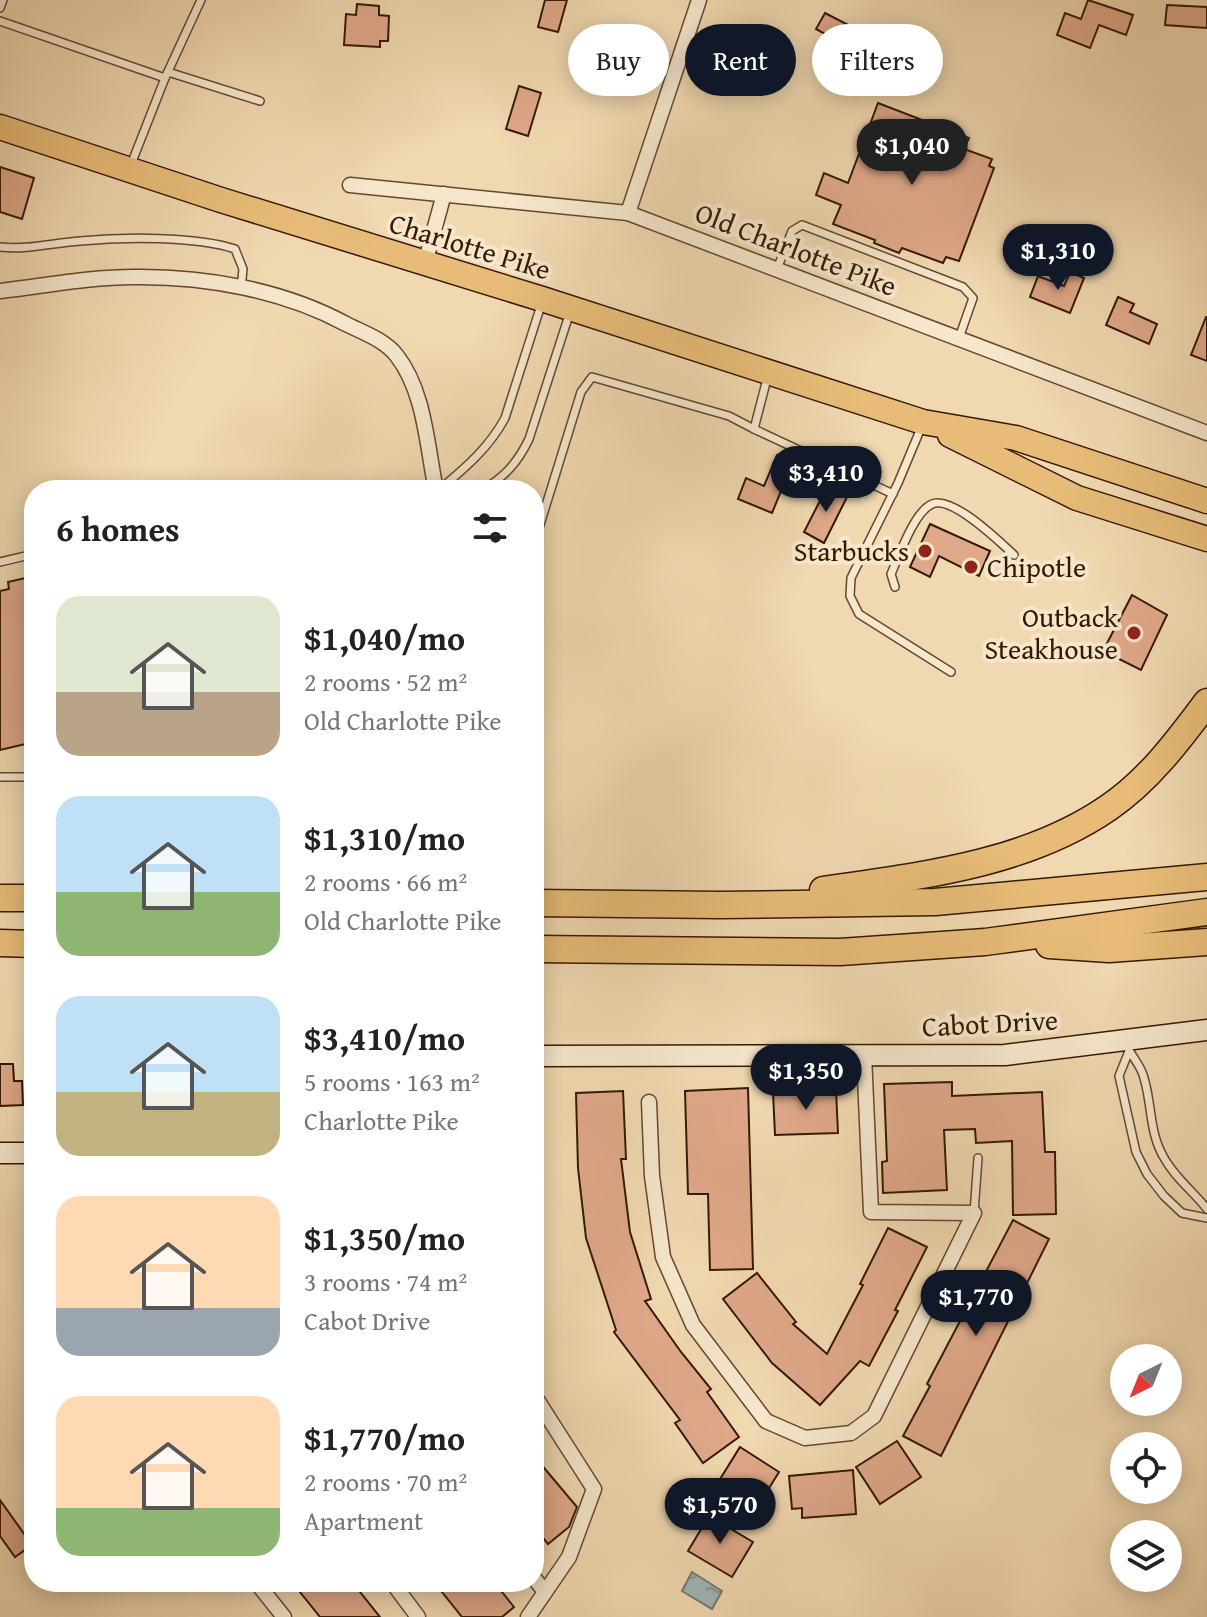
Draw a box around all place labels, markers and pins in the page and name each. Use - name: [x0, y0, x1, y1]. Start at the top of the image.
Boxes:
- pin: $1,040: [847, 119, 977, 187]
- pin: $1,310: [993, 224, 1123, 292]
- pin: $3,410: [761, 446, 891, 514]
- place label: Starbucks: [794, 530, 909, 571]
- marker: Starbucks: [916, 542, 934, 560]
- place label: Chipotle: [987, 546, 1086, 587]
- marker: Chipotle: [962, 558, 980, 576]
- place label: Outback Steakhouse: [984, 596, 1119, 669]
- marker: Outback Steakhouse: [1125, 624, 1143, 642]
- pin: $1,350: [741, 1044, 871, 1112]
- pin: $1,770: [911, 1270, 1041, 1338]
- pin: $1,570: [655, 1478, 785, 1546]

